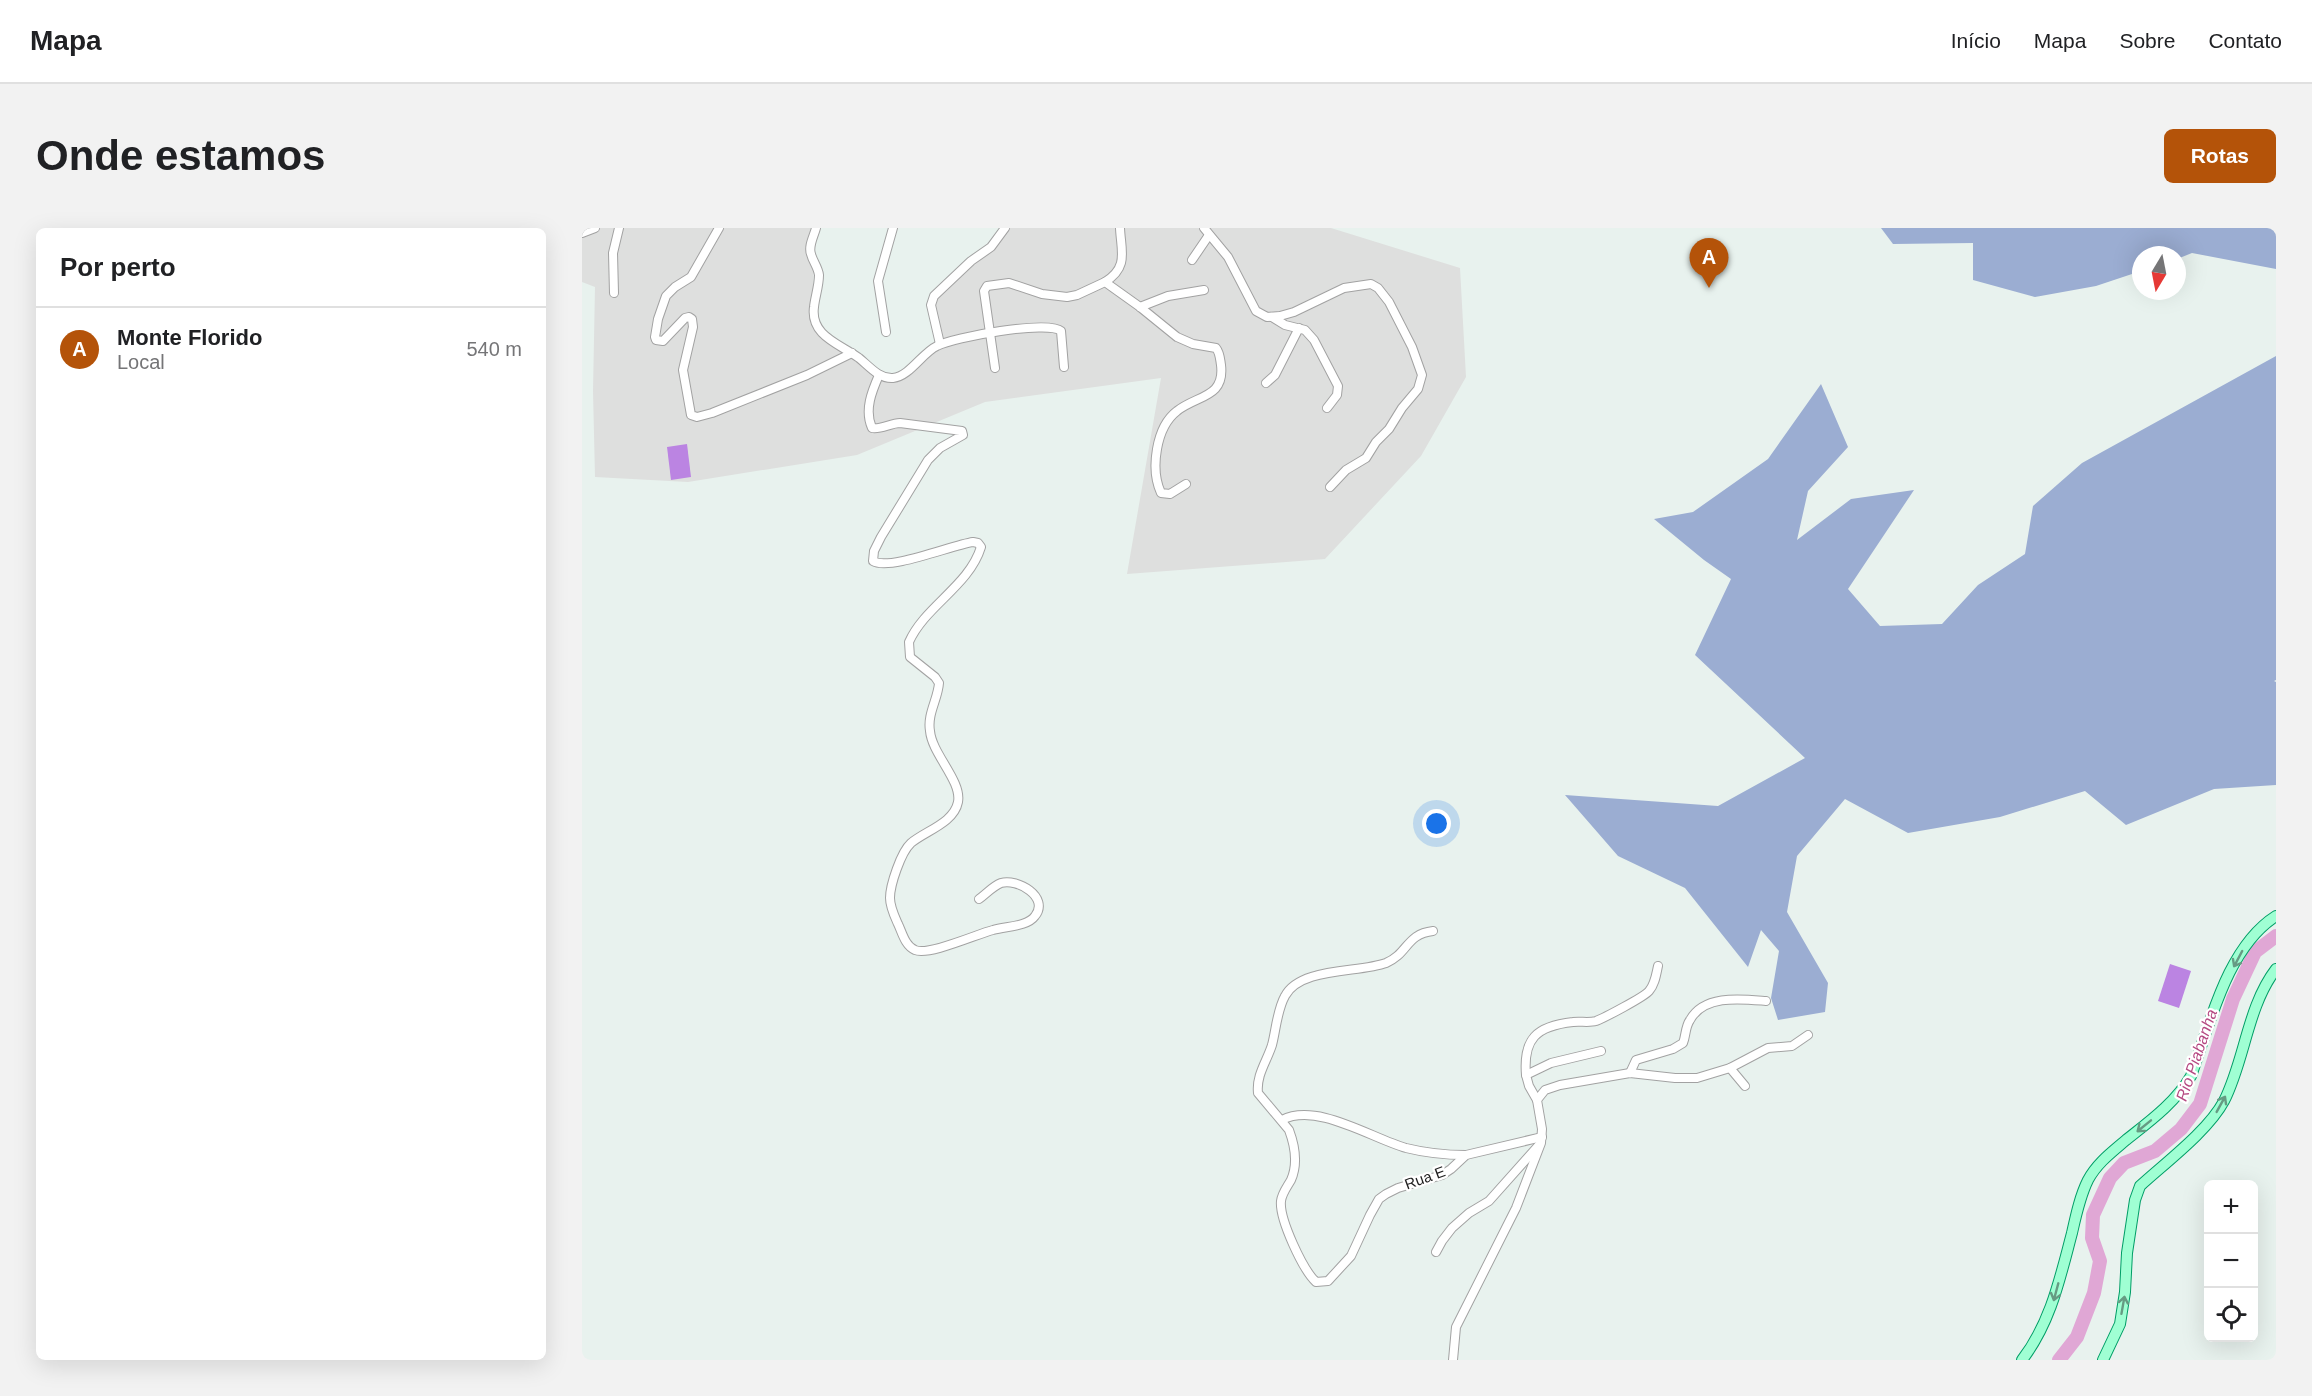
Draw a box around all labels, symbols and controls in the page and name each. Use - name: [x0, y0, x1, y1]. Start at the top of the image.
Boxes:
- text: Mapa: [30, 25, 102, 56]
- text: Início: [1951, 29, 2001, 52]
- text: Mapa: [2034, 29, 2086, 52]
- text: Sobre: [2119, 29, 2175, 52]
- text: Contato: [2208, 29, 2282, 52]
- button: Rotas: [2164, 129, 2276, 183]
- text: Onde estamos: [36, 132, 325, 179]
- pin: A: [1690, 238, 1728, 288]
- north arrow: [2132, 246, 2186, 300]
- text: Por perto: [60, 252, 176, 282]
- text: Monte Florido: [117, 325, 262, 350]
- text: A: [72, 338, 87, 360]
- text: 540 m: [466, 338, 522, 360]
- text: Local: [117, 351, 165, 373]
- your location: [1422, 809, 1451, 838]
- one-way arrow: [2231, 950, 2243, 968]
- water label: Rio Piabanha: [2173, 1007, 2220, 1103]
- one-way arrow: [2215, 1096, 2227, 1113]
- one-way arrow: [2136, 1119, 2152, 1132]
- street label: Rua E: [1402, 1162, 1447, 1193]
- map controls: [2204, 1180, 2258, 1342]
- button: +: [2204, 1180, 2258, 1234]
- button: −: [2204, 1234, 2258, 1288]
- one-way arrow: [2050, 1282, 2062, 1301]
- button: locate: [2204, 1288, 2258, 1342]
- one-way arrow: [2118, 1296, 2129, 1316]

